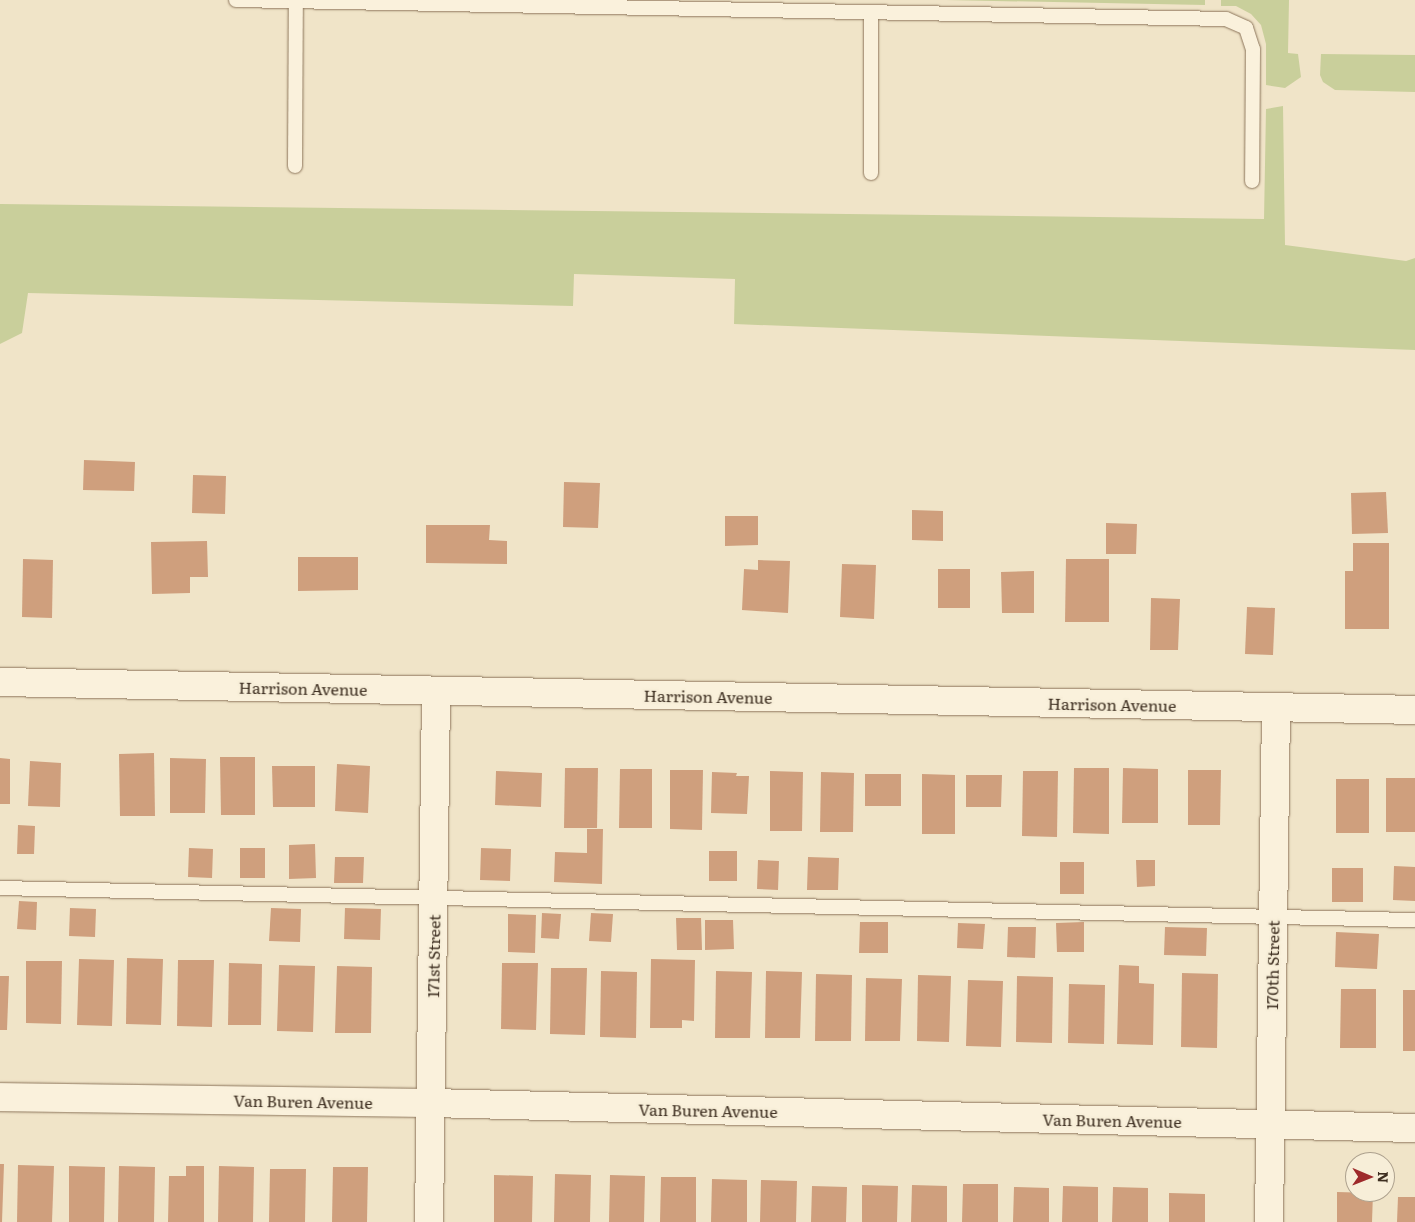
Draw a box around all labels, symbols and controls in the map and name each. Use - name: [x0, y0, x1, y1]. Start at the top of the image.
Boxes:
- street label: Harrison Avenue: [238, 677, 368, 699]
- street label: Harrison Avenue: [643, 685, 773, 707]
- street label: Harrison Avenue: [1047, 693, 1177, 715]
- street label: 171st Street: [423, 914, 443, 998]
- street label: 170th Street: [1262, 920, 1282, 1010]
- street label: Van Buren Avenue: [233, 1090, 373, 1112]
- street label: Van Buren Avenue: [638, 1099, 778, 1121]
- street label: Van Buren Avenue: [1042, 1109, 1182, 1131]
- north arrow: [1345, 1152, 1395, 1202]
- text: N: [1374, 1171, 1394, 1183]

